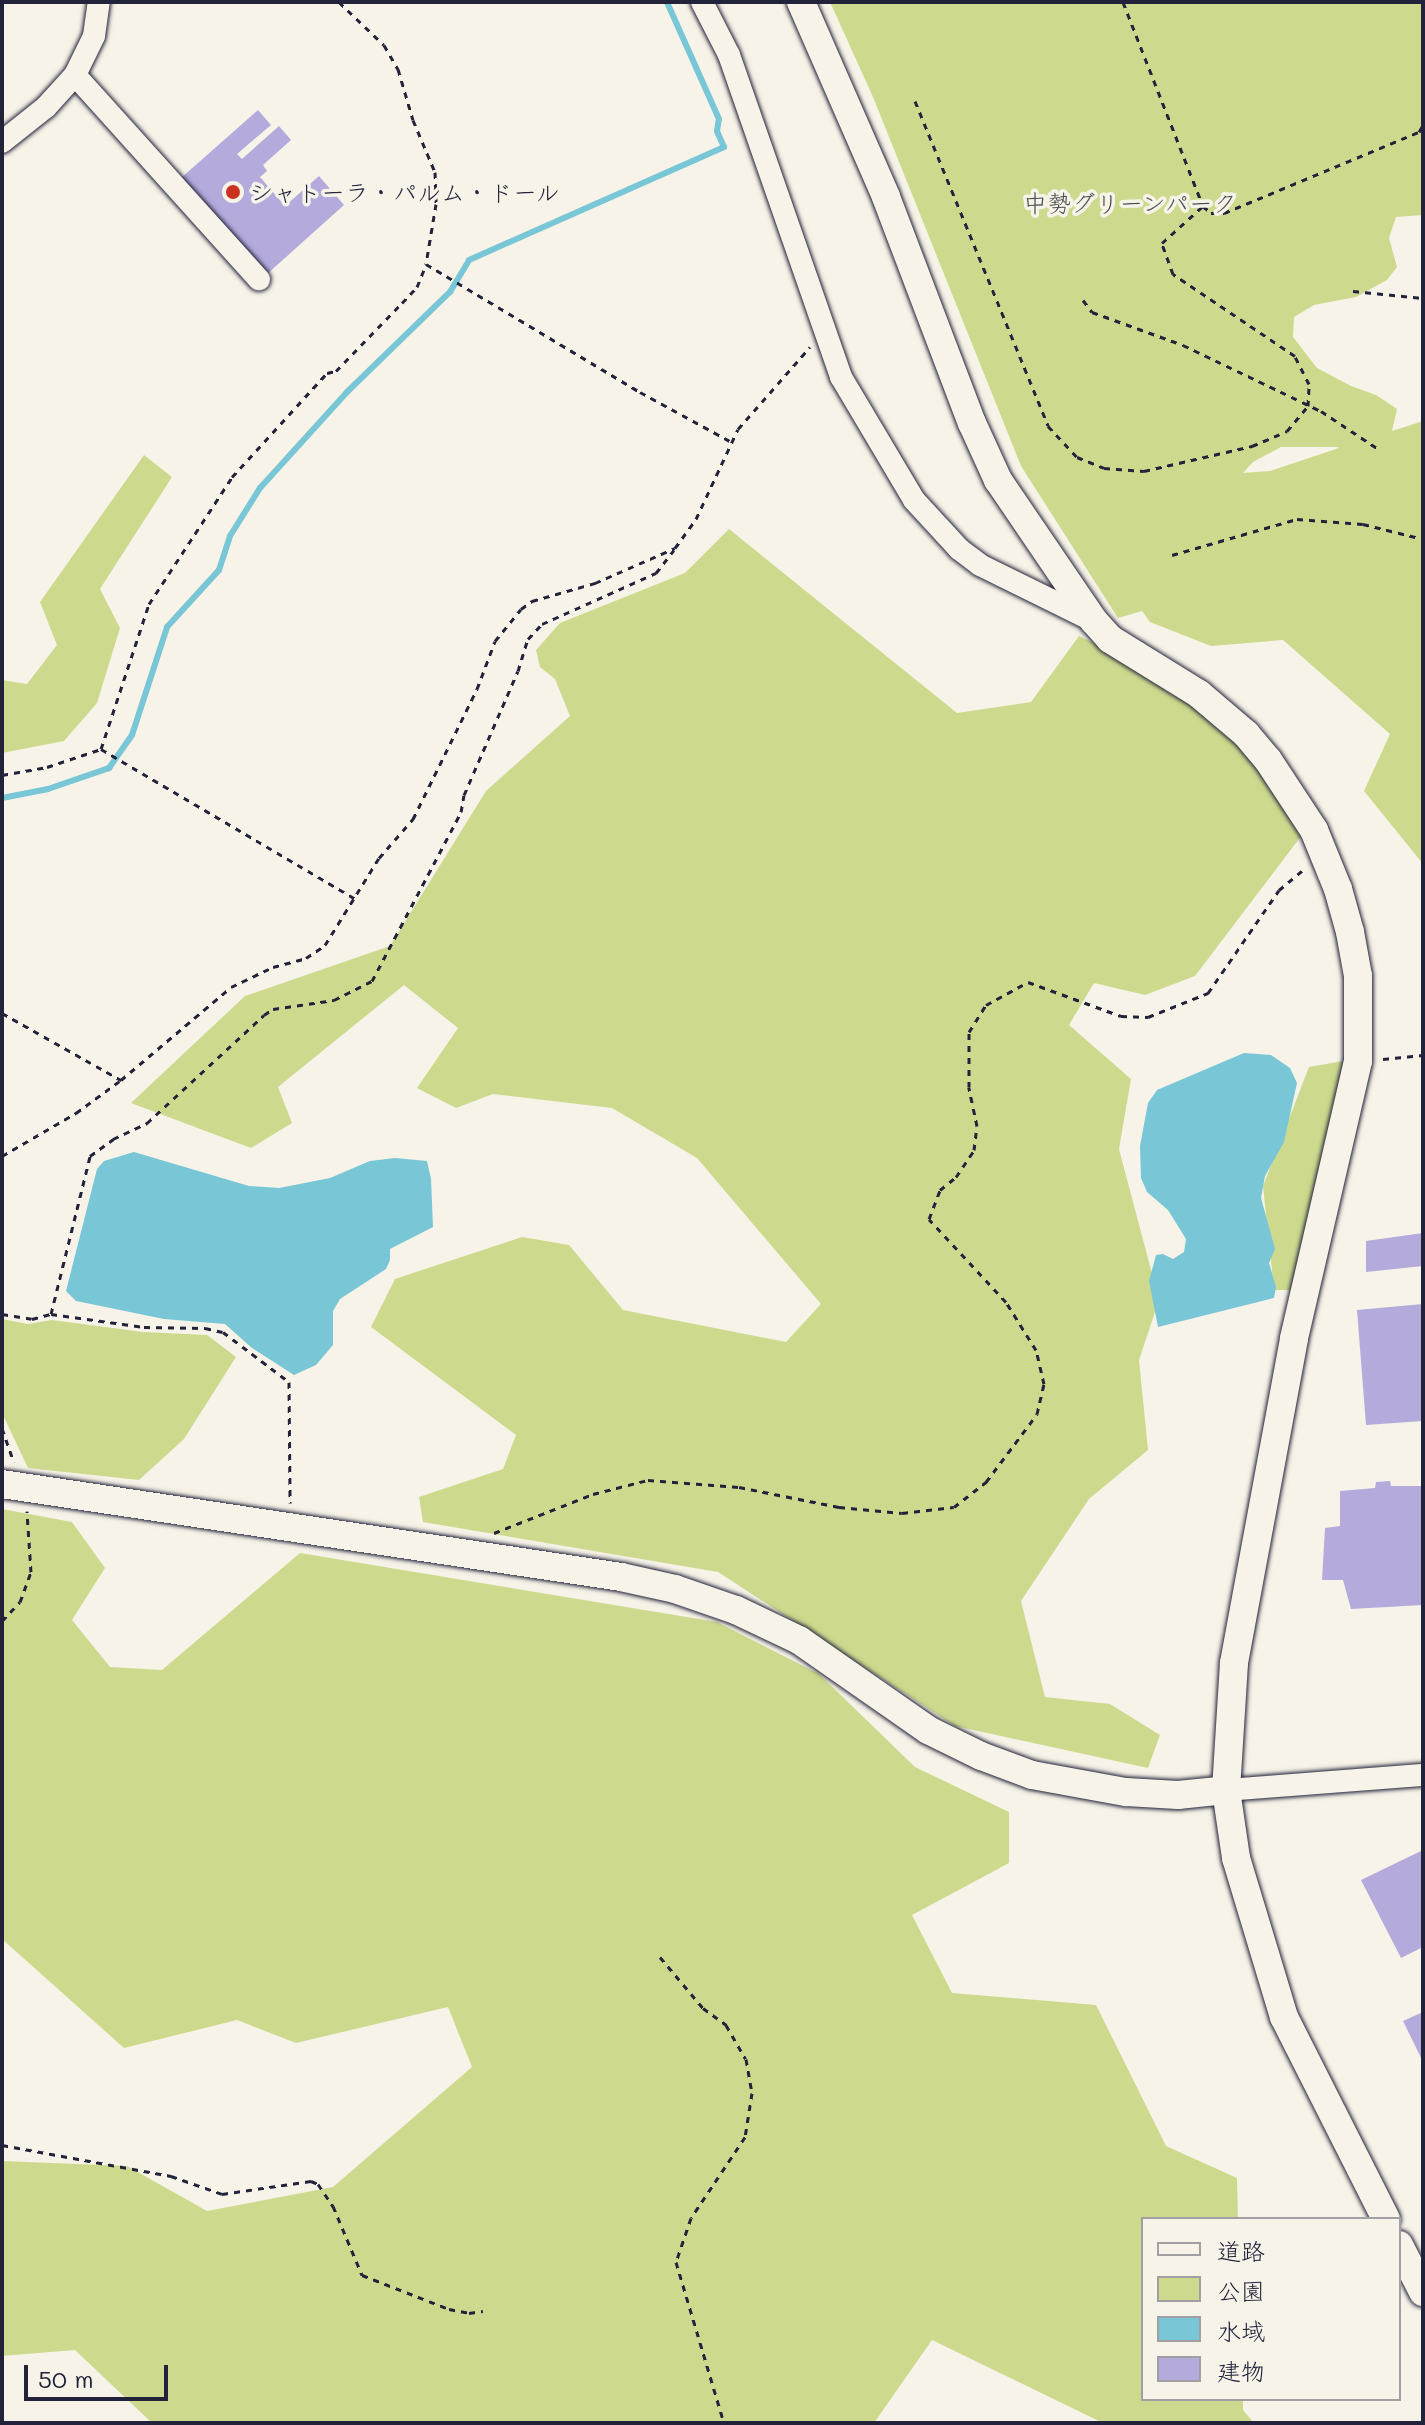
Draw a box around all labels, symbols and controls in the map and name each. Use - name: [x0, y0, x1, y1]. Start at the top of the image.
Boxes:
- place label: シャトーラ・パルム・ドール: [249, 178, 561, 206]
- marker: シャトーラ・パルム・ドール: [224, 183, 242, 201]
- park label: 中勢グリーンパーク: [1022, 189, 1238, 217]
- legend: [1141, 2217, 1401, 2401]
- text: 道路: [1217, 2235, 1265, 2266]
- text: 公園: [1217, 2275, 1265, 2306]
- text: 水域: [1217, 2315, 1265, 2346]
- scale bar: [28, 2349, 172, 2399]
- text: 建物: [1217, 2355, 1265, 2386]
- text: 50 m: [38, 2363, 94, 2394]

